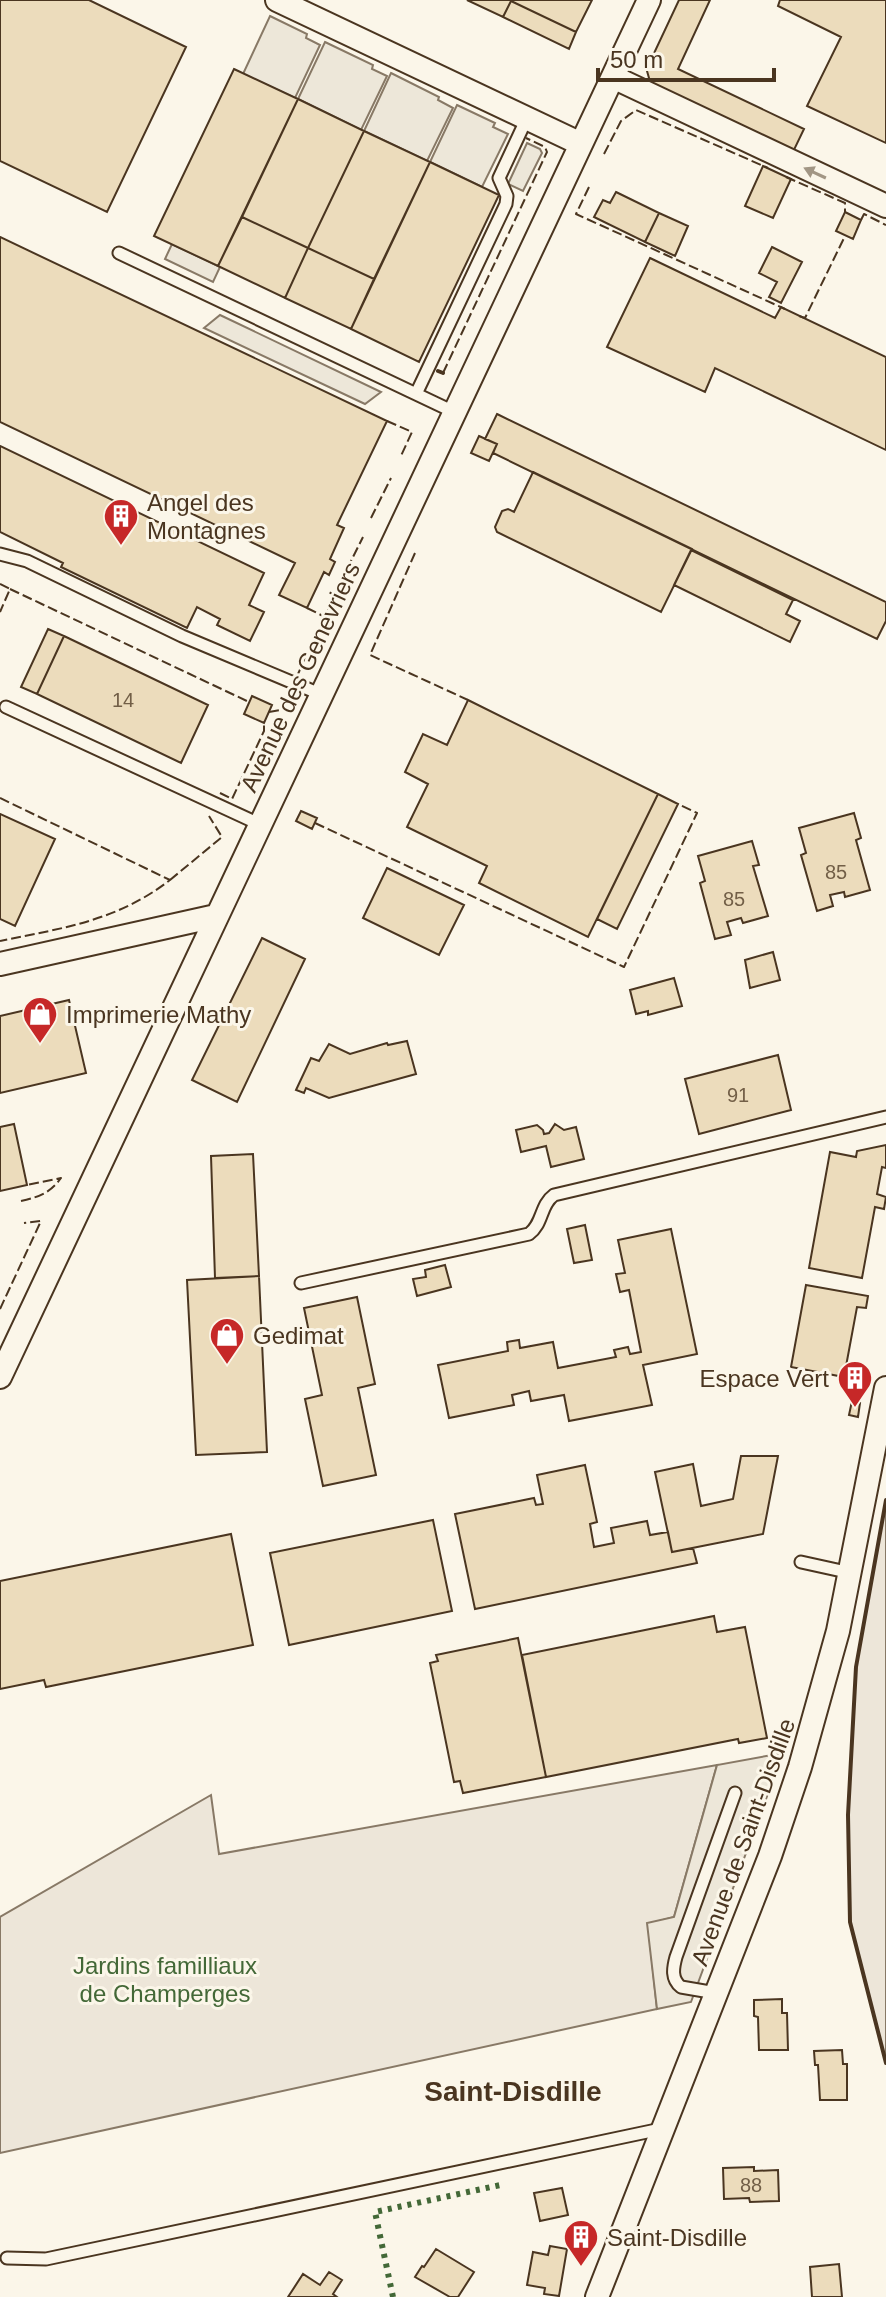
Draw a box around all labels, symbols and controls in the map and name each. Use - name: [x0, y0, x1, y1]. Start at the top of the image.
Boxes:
- scale bar: [598, 32, 774, 82]
- text: 50 m: [610, 46, 663, 73]
- one-way arrow: [804, 166, 827, 180]
- place label: Angel des Montagnes: [147, 489, 266, 544]
- building icon: Angel des Montagnes: [102, 497, 140, 547]
- street label: Avenue des Genevriers: [235, 558, 365, 796]
- house number: 14: [112, 689, 134, 711]
- house number: 85: [825, 861, 847, 883]
- house number: 85: [723, 888, 745, 910]
- shop icon: Imprimerie Mathy: [21, 995, 59, 1045]
- place label: Imprimerie Mathy: [66, 1001, 251, 1028]
- house number: 91: [727, 1084, 749, 1106]
- shop icon: Gedimat: [208, 1316, 246, 1366]
- place label: Gedimat: [253, 1322, 344, 1349]
- building icon: Espace Vert: [836, 1359, 874, 1409]
- place label: Espace Vert: [700, 1365, 829, 1392]
- street label: Avenue de Saint-Disdille: [686, 1715, 800, 1969]
- park label: Jardins familliaux de Champerges: [73, 1952, 257, 2007]
- district label: Saint-Disdille: [424, 2076, 602, 2107]
- house number: 88: [740, 2174, 762, 2196]
- building icon: Saint-Disdille: [562, 2218, 600, 2268]
- place label: Saint-Disdille: [607, 2224, 747, 2251]

